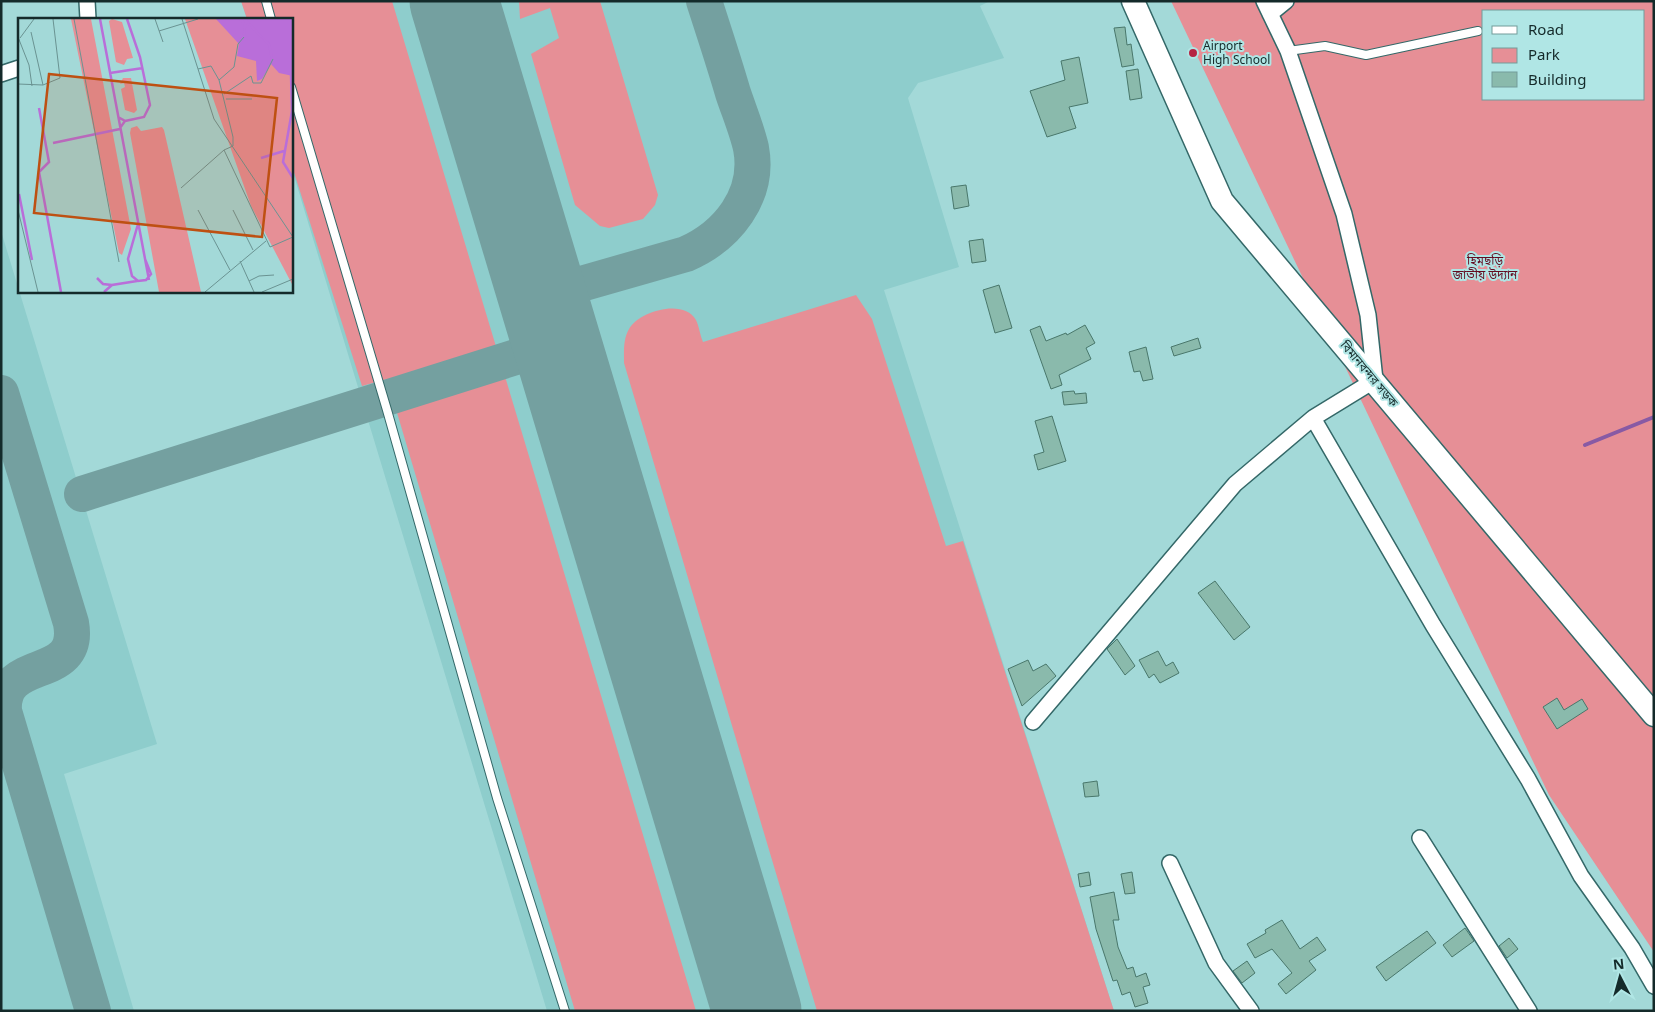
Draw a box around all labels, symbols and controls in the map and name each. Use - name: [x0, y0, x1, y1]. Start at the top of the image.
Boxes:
- legend: [1482, 10, 1645, 100]
- inset map: [18, 18, 292, 292]
- text: Road: [1528, 19, 1564, 39]
- place label: Airport High School: [1203, 37, 1270, 68]
- text: Park: [1528, 44, 1560, 64]
- marker: Airport High School: [1187, 47, 1199, 59]
- text: Building: [1528, 69, 1586, 89]
- park label: হিমছড়ি জাতীয় উদ্যান: [1452, 252, 1518, 283]
- street label: বিমানবন্দর সড়ক: [1336, 336, 1402, 411]
- north arrow: [1595, 952, 1645, 1002]
- text: N: [1612, 954, 1625, 974]

